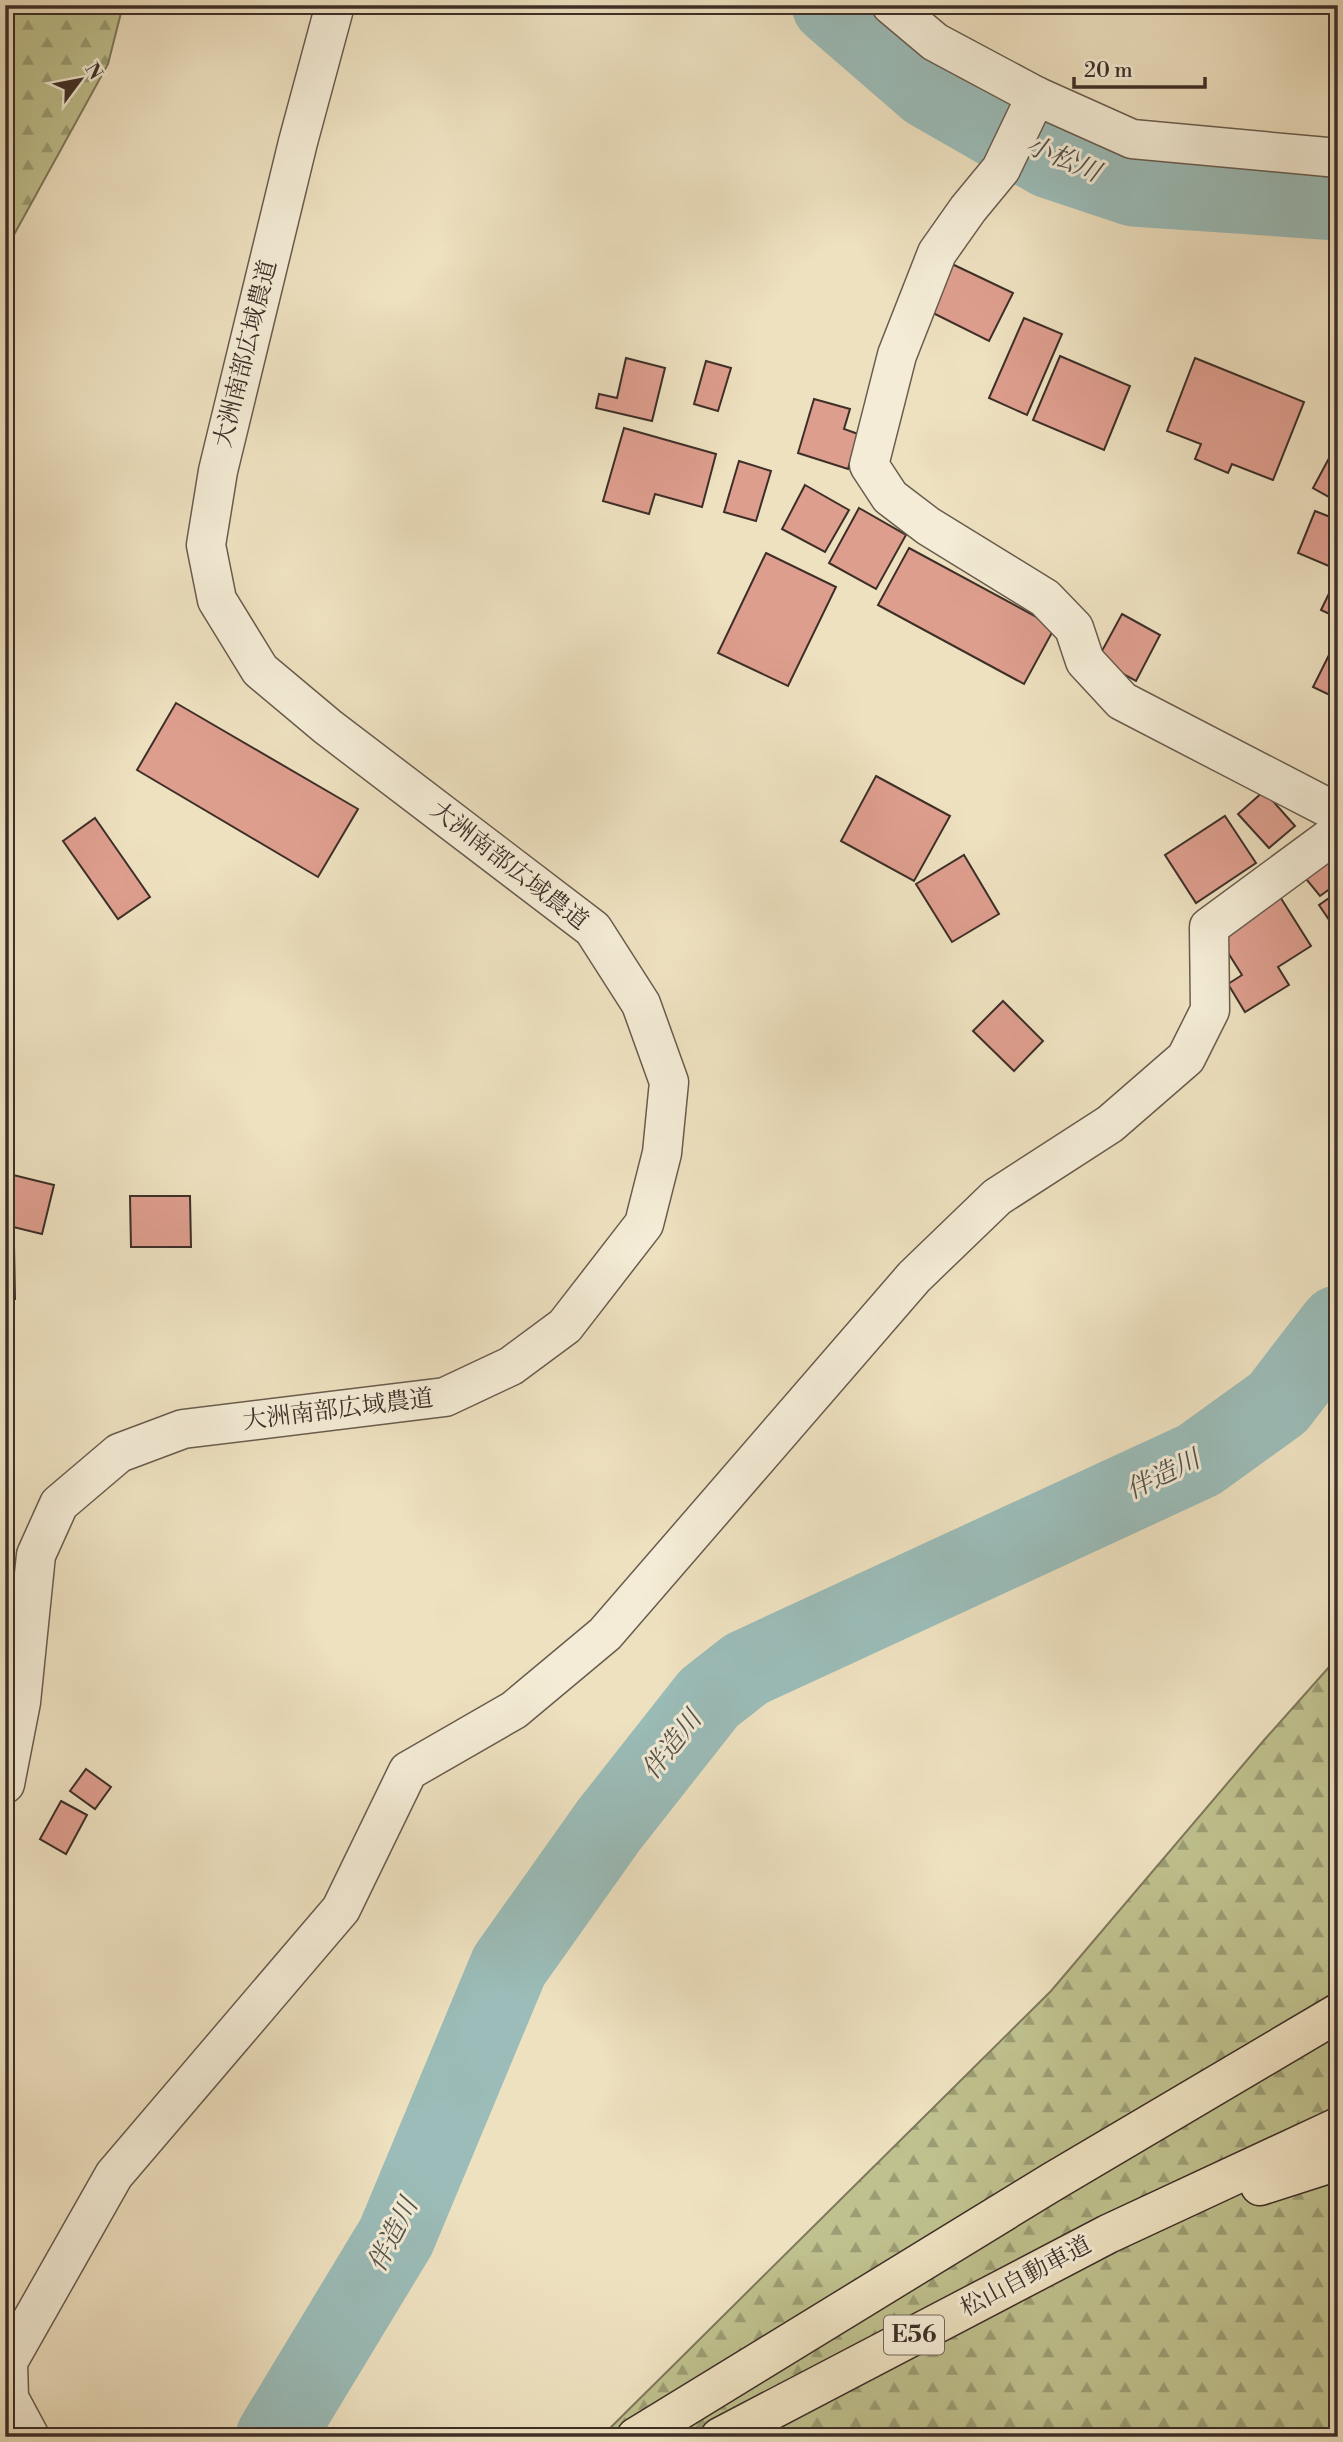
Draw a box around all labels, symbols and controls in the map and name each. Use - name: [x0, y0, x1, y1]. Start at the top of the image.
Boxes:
- north arrow: [46, 46, 116, 116]
- scale bar: [1074, 46, 1205, 90]
- text: 20 m: [1084, 58, 1133, 84]
- text: N: [79, 59, 108, 84]
- water label: 小松川: [1021, 129, 1108, 190]
- street label: 大洲南部広域農道: [208, 257, 284, 451]
- street label: 大洲南部広域農道: [424, 795, 594, 937]
- street label: 大洲南部広域農道: [241, 1383, 435, 1437]
- water label: 伴造川: [1121, 1442, 1208, 1506]
- water label: 伴造川: [635, 1702, 710, 1786]
- water label: 伴造川: [361, 2190, 426, 2277]
- street label: 松山自動車道: [955, 2230, 1097, 2324]
- road number: E56: [884, 2316, 944, 2354]

